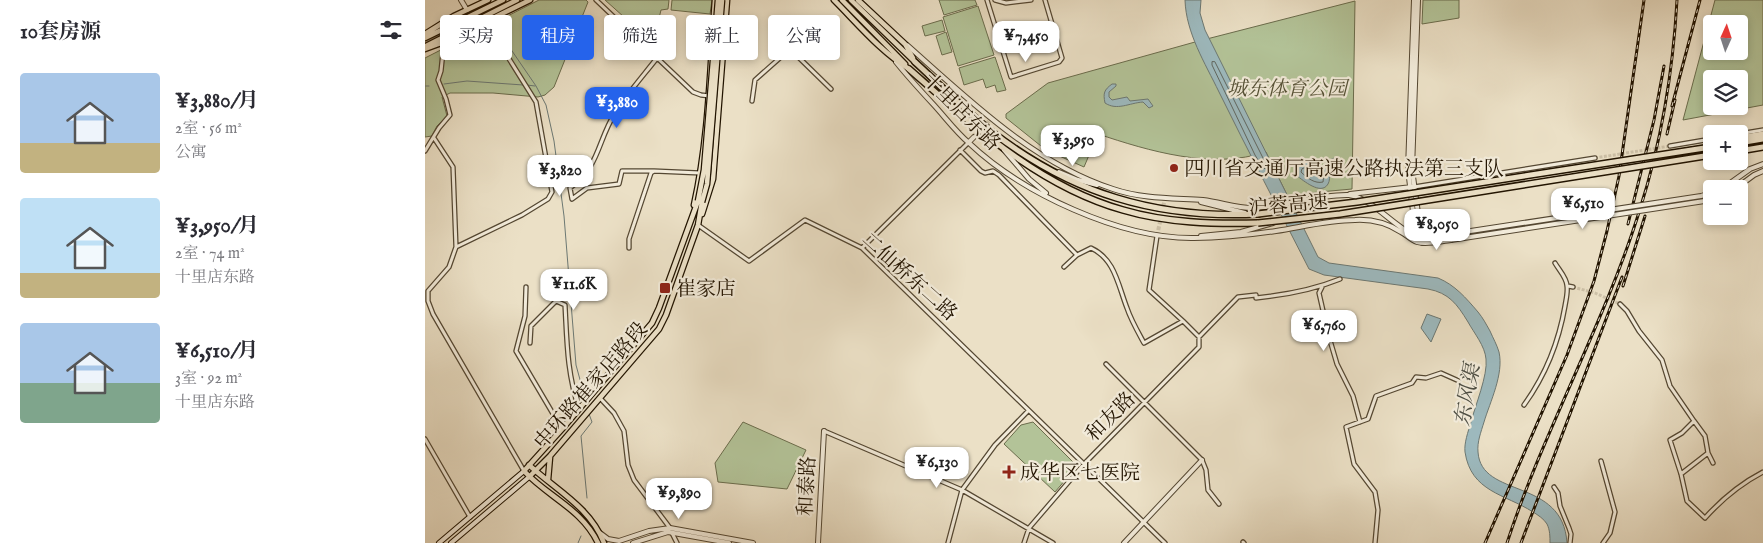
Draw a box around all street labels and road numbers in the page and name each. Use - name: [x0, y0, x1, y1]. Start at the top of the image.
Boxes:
- street label: 十里店东路: [917, 68, 1005, 156]
- street label: 沪蓉高速: [1247, 190, 1329, 221]
- street label: 二仙桥东二路: [856, 228, 962, 327]
- street label: 中环路崔家店路段: [529, 317, 653, 455]
- street label: 和友路: [1081, 387, 1141, 447]
- street label: 和泰路: [793, 455, 822, 517]

